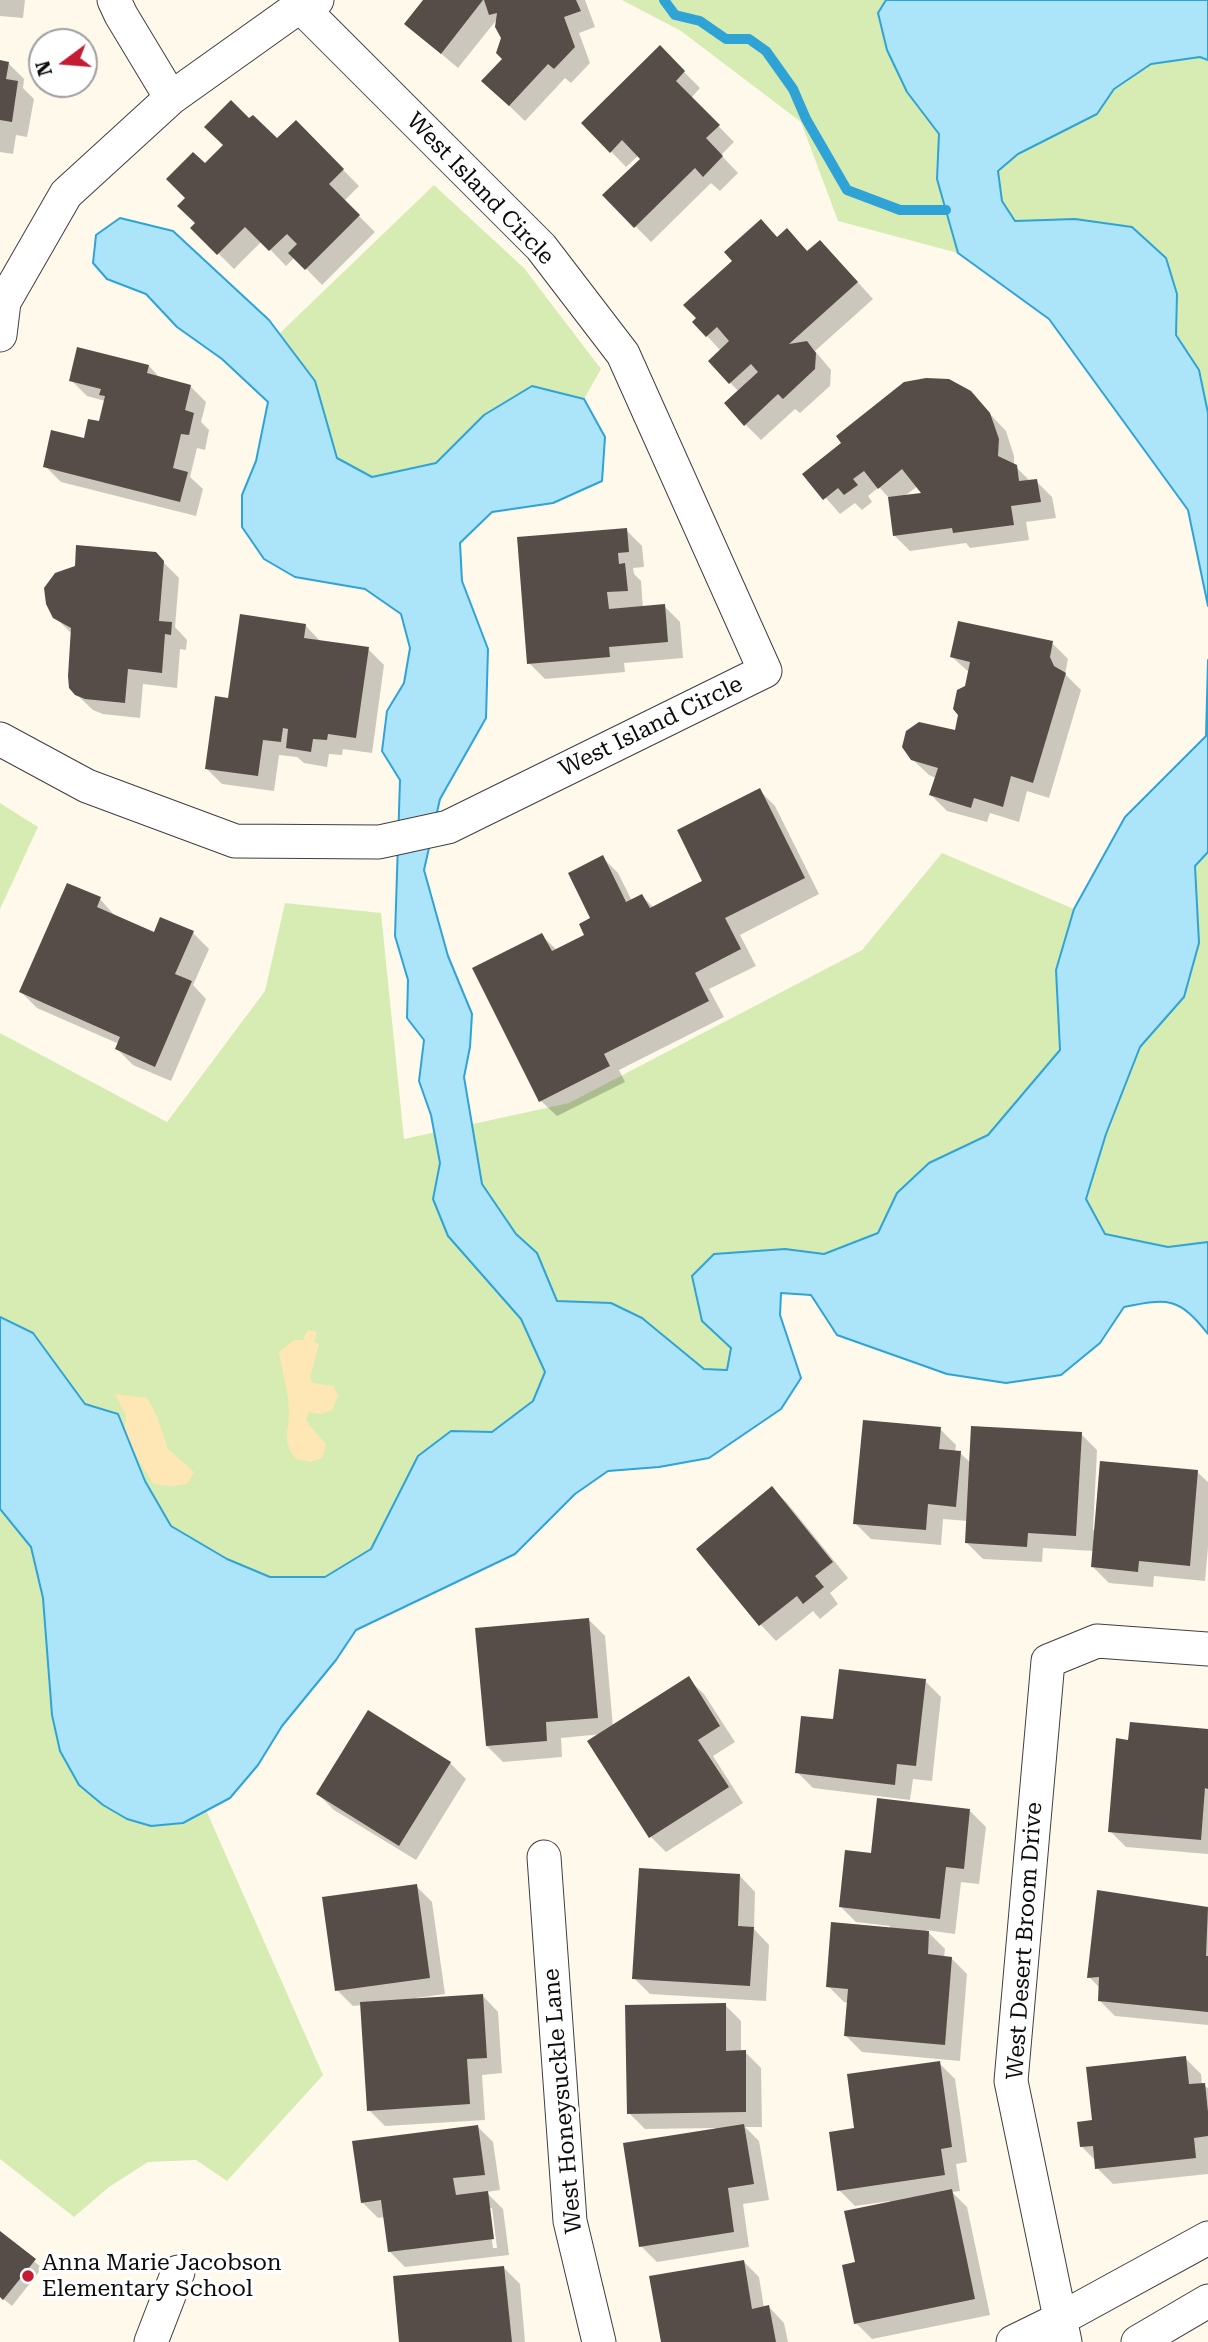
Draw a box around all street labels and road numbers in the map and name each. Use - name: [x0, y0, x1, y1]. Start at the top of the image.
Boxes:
- street label: West Island Circle: [400, 107, 560, 271]
- street label: West Island Circle: [555, 671, 747, 783]
- street label: West Desert Broom Drive: [1002, 1801, 1048, 2081]
- street label: West Honeysuckle Lane: [538, 1967, 588, 2235]

